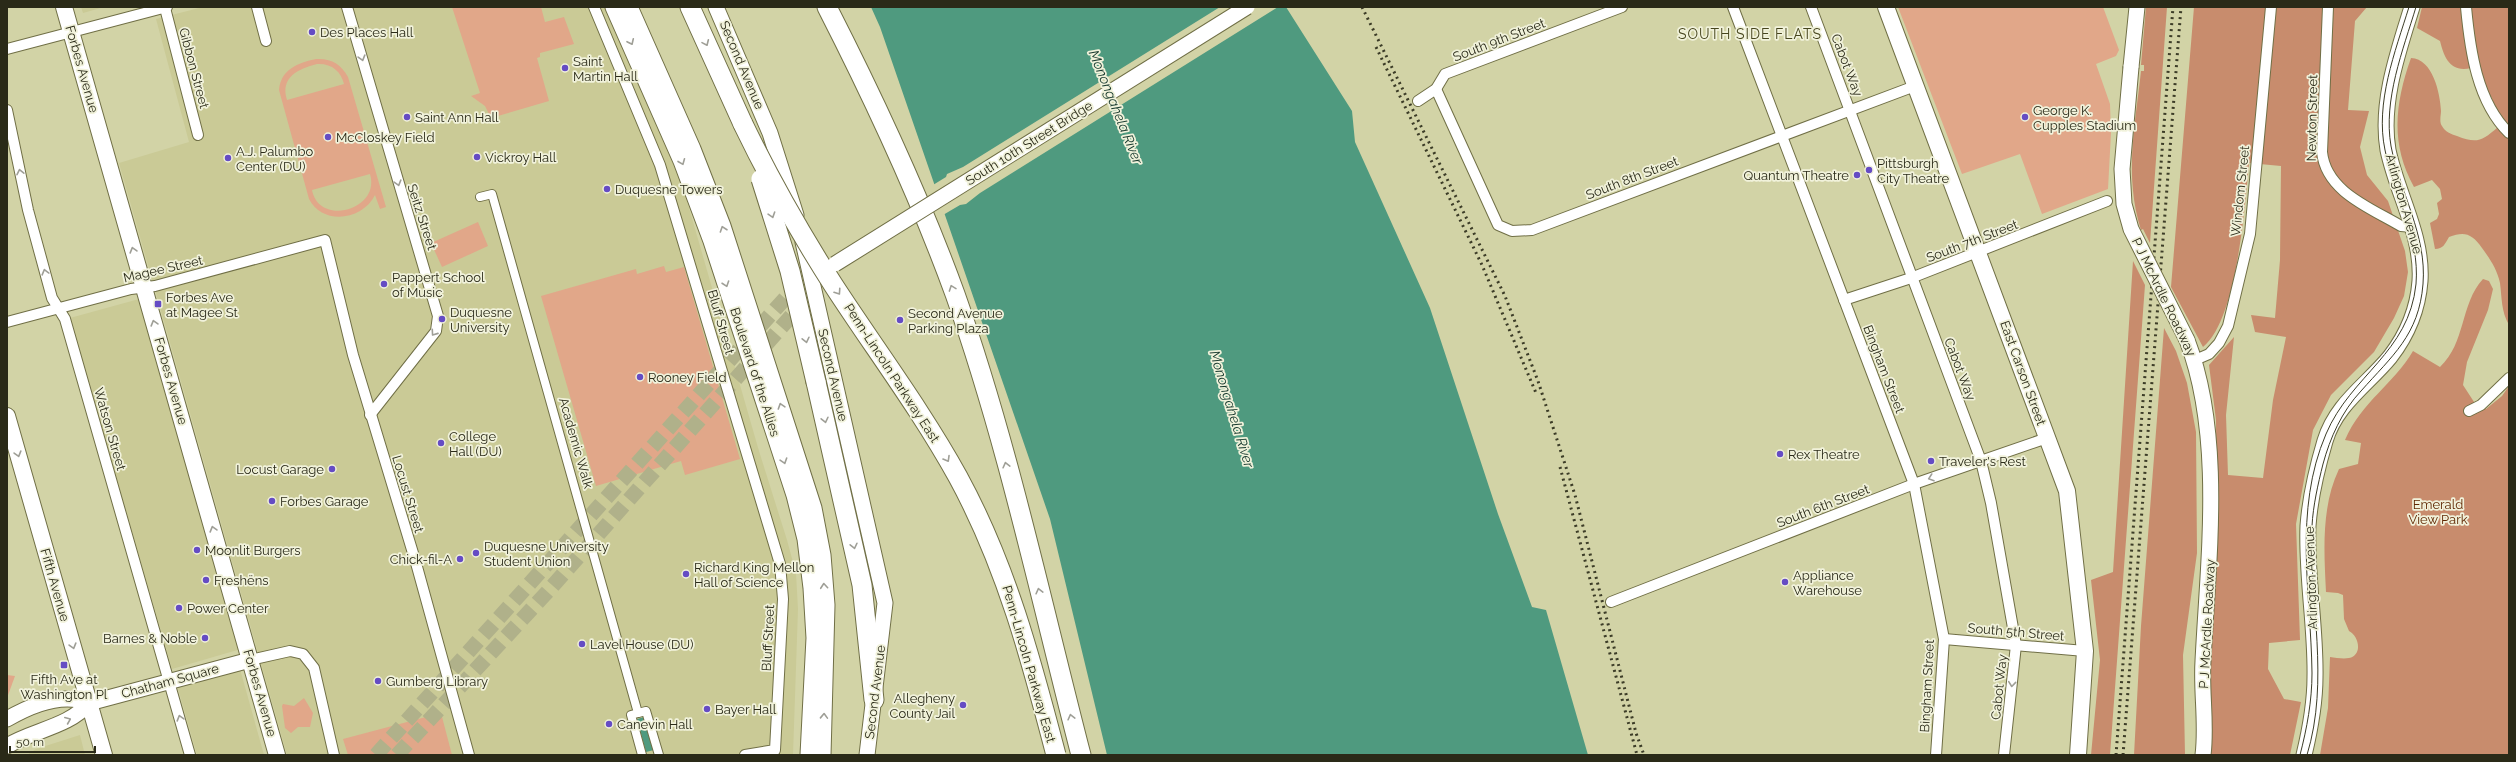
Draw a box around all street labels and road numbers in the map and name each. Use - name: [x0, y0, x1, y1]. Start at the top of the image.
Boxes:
- street label: South 9th Street: [1451, 15, 1548, 64]
- street label: Second Avenue: [717, 19, 768, 112]
- street label: Forbes Avenue: [62, 24, 102, 115]
- street label: Gibbon Street: [176, 26, 212, 111]
- street label: Cabot Way: [1828, 32, 1866, 98]
- street label: Newton Street: [2304, 74, 2320, 162]
- street label: South 10th Street Bridge: [963, 98, 1095, 188]
- street label: Windom Street: [2228, 144, 2252, 237]
- street label: Arlington Avenue: [2383, 152, 2426, 256]
- street label: South 8th Street: [1584, 153, 1681, 202]
- street label: Seitz Street: [404, 182, 440, 252]
- street label: South 7th Street: [1924, 216, 2020, 265]
- street label: P J McArdle Roadway: [2129, 235, 2199, 359]
- street label: Magee Street: [122, 252, 205, 285]
- street label: Bluff Street: [705, 288, 738, 357]
- street label: Penn-Lincoln Parkway East: [841, 301, 943, 446]
- street label: Boulevard of the Allies: [727, 306, 783, 438]
- street label: East Carson Street: [1997, 319, 2049, 428]
- street label: Bingham Street: [1860, 323, 1908, 416]
- street label: Second Avenue: [815, 327, 851, 423]
- street label: Forbes Avenue: [151, 336, 191, 427]
- street label: Cabot Way: [1941, 336, 1979, 402]
- street label: Watson Street: [91, 386, 129, 473]
- street label: Academic Walk: [556, 396, 596, 490]
- street label: Locust Street: [389, 454, 427, 535]
- street label: South 6th Street: [1775, 481, 1872, 531]
- street label: Arlington Avenue: [2302, 526, 2320, 630]
- street label: Fifth Avenue: [37, 547, 73, 624]
- street label: P J McArdle Roadway: [2196, 559, 2218, 689]
- street label: Penn-Lincoln Parkway East: [999, 584, 1059, 745]
- street label: Bluff Street: [759, 604, 777, 672]
- street label: South 5th Street: [1967, 620, 2066, 644]
- street label: Bingham Street: [1917, 638, 1937, 733]
- street label: Second Avenue: [862, 644, 888, 740]
- street label: Forbes Avenue: [240, 648, 280, 739]
- street label: Cabot Way: [1988, 654, 2010, 720]
- street label: Chatham Square: [120, 661, 221, 701]

